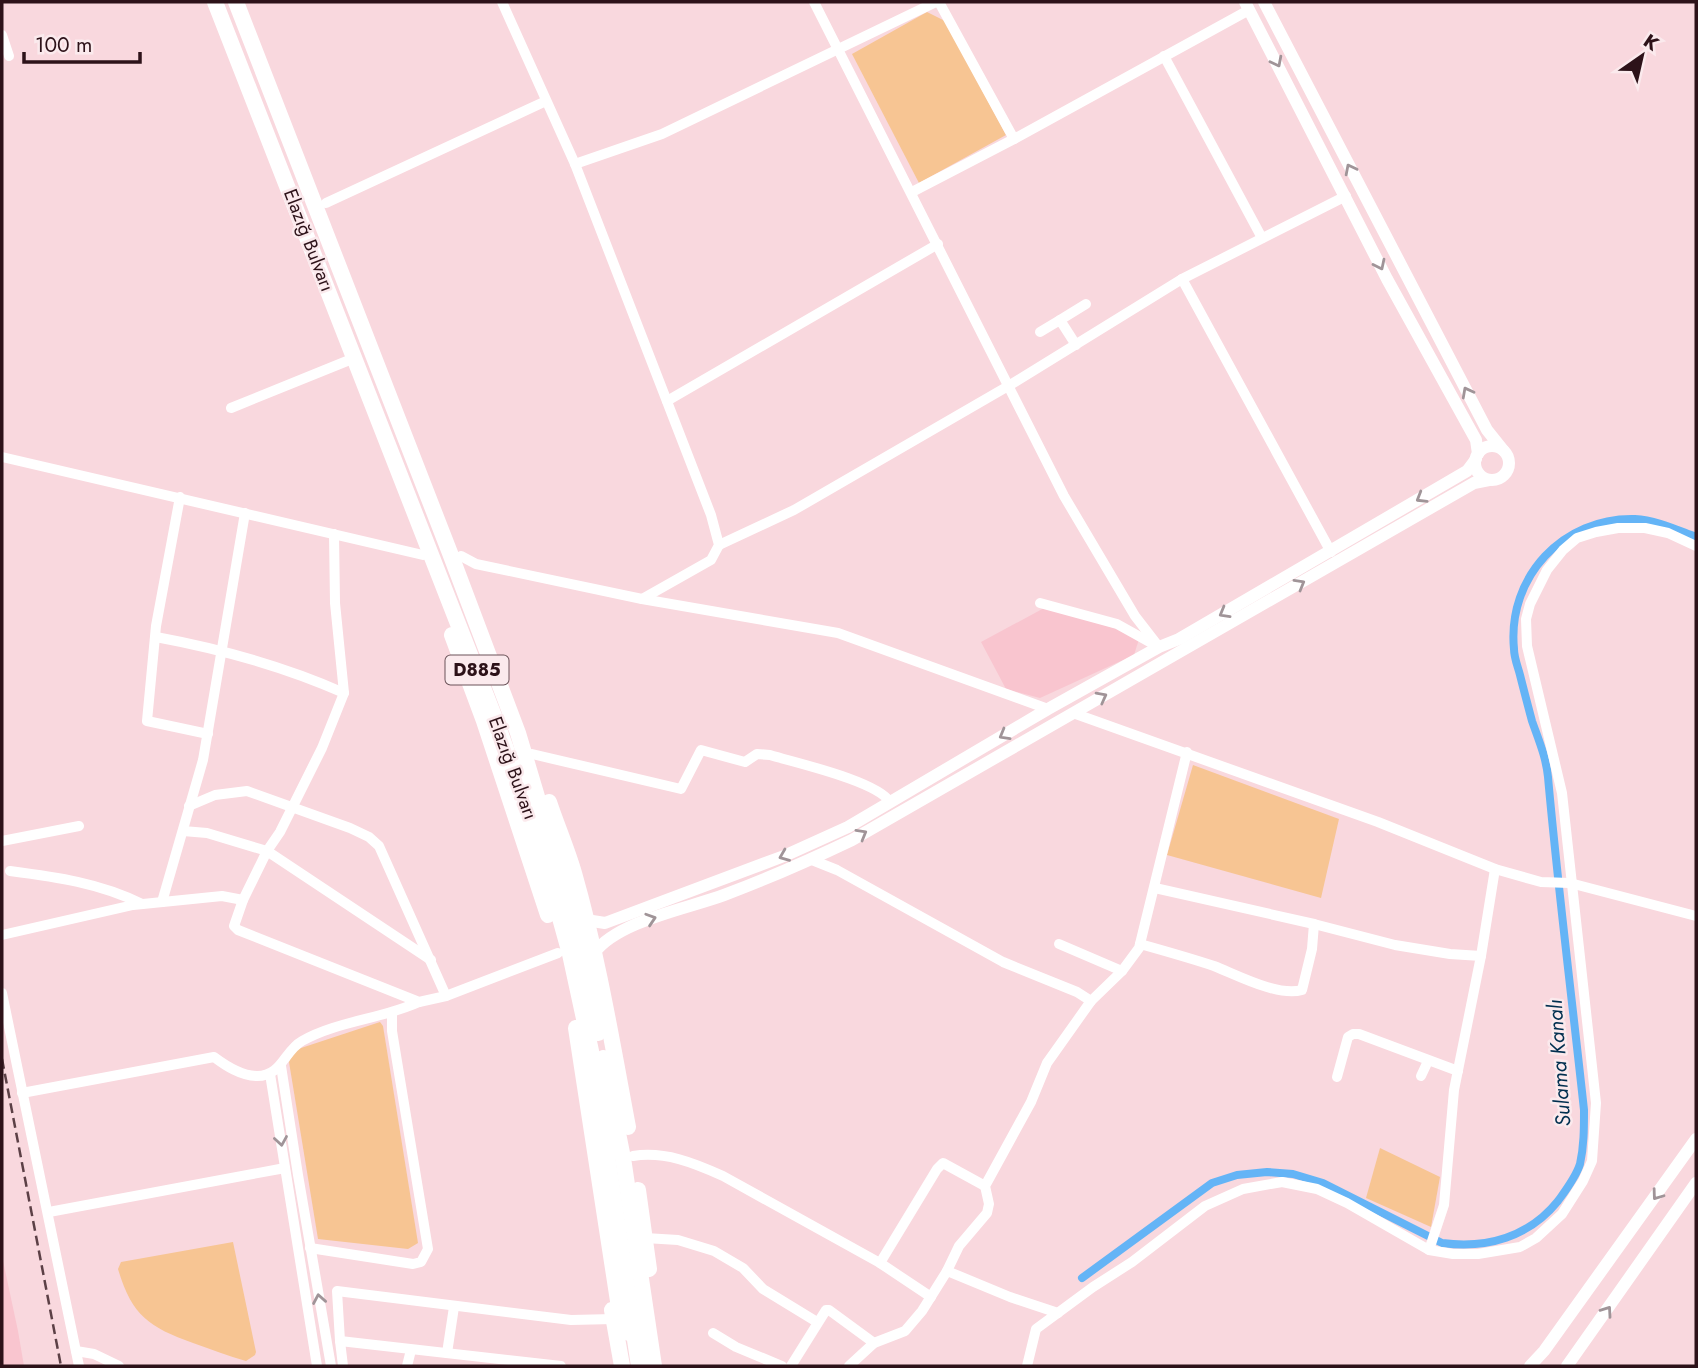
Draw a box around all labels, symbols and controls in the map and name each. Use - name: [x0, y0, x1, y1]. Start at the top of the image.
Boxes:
- scale bar: [24, 21, 140, 65]
- north arrow: [1607, 21, 1677, 91]
- text: K: [1638, 27, 1665, 58]
- text: 100 m: [35, 30, 92, 60]
- one-way arrow: [1268, 55, 1282, 67]
- one-way arrow: [1345, 164, 1359, 176]
- street label: Elazığ Bulvarı: [277, 185, 341, 295]
- one-way arrow: [1372, 258, 1386, 270]
- one-way arrow: [1461, 387, 1475, 399]
- one-way arrow: [1416, 490, 1429, 503]
- one-way arrow: [1292, 579, 1305, 592]
- one-way arrow: [1219, 605, 1232, 618]
- road number: D885: [446, 656, 508, 684]
- one-way arrow: [1095, 692, 1107, 705]
- street label: Elazığ Bulvarı: [482, 713, 544, 823]
- one-way arrow: [999, 727, 1012, 740]
- one-way arrow: [855, 829, 867, 842]
- one-way arrow: [778, 848, 791, 862]
- one-way arrow: [645, 913, 657, 927]
- water label: Sulama Kanalı: [1540, 998, 1578, 1128]
- one-way arrow: [273, 1135, 288, 1147]
- one-way arrow: [1653, 1187, 1665, 1200]
- one-way arrow: [312, 1293, 327, 1305]
- one-way arrow: [1599, 1306, 1611, 1319]

